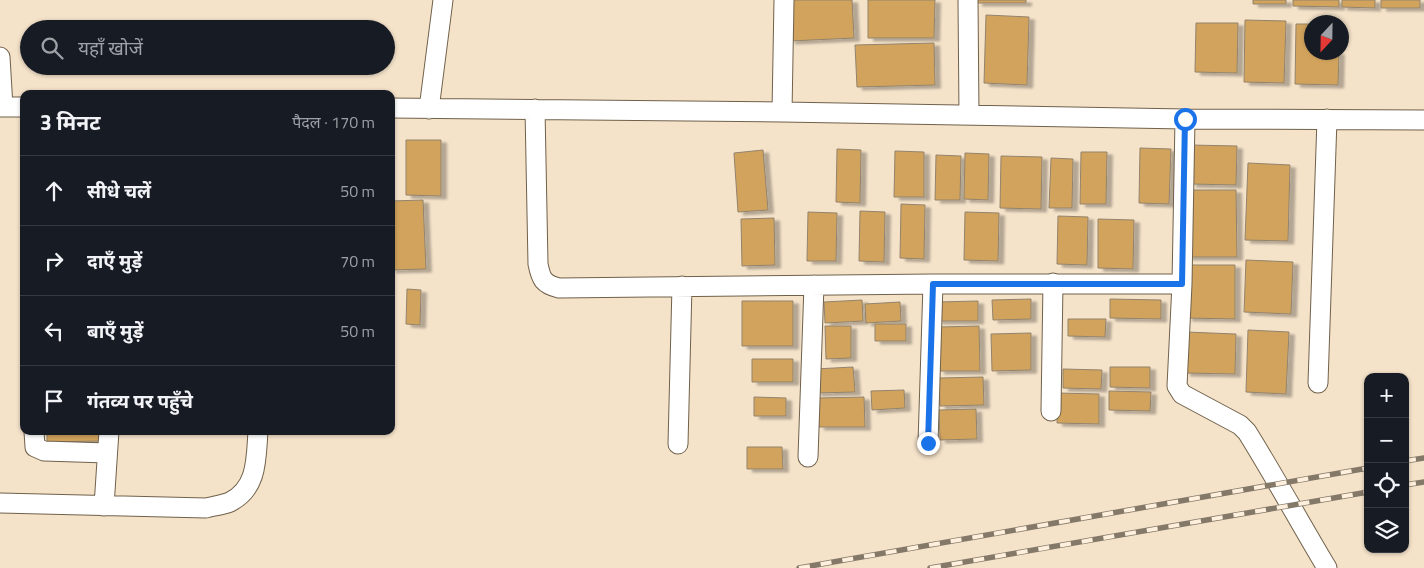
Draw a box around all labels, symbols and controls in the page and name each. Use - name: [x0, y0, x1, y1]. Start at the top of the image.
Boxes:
- north arrow: [1304, 15, 1349, 60]
- search box: [20, 20, 395, 75]
- text: यहाँ खोजें: [78, 33, 143, 62]
- icon: search: [38, 34, 66, 62]
- text: 3 मिनट: [40, 106, 100, 138]
- route start: [1174, 108, 1197, 131]
- text: पैदल · 170 m: [292, 110, 375, 134]
- text: सीधे चलें: [87, 176, 151, 205]
- icon: ahead: [40, 177, 68, 205]
- text: 50 m: [340, 179, 375, 203]
- text: दाएँ मुड़ें: [87, 246, 142, 275]
- icon: right: [40, 247, 68, 275]
- text: 70 m: [340, 249, 375, 273]
- text: बाएँ मुड़ें: [87, 316, 143, 345]
- icon: left: [40, 317, 68, 345]
- text: 50 m: [340, 319, 375, 343]
- map controls: [1364, 373, 1409, 553]
- button: +: [1364, 373, 1409, 418]
- text: गंतव्य पर पहुँचे: [87, 386, 193, 415]
- icon: arrive: [40, 387, 68, 415]
- button: −: [1364, 418, 1409, 463]
- route end: [917, 432, 940, 455]
- button: locate: [1364, 463, 1409, 508]
- button: layers: [1364, 508, 1409, 553]

